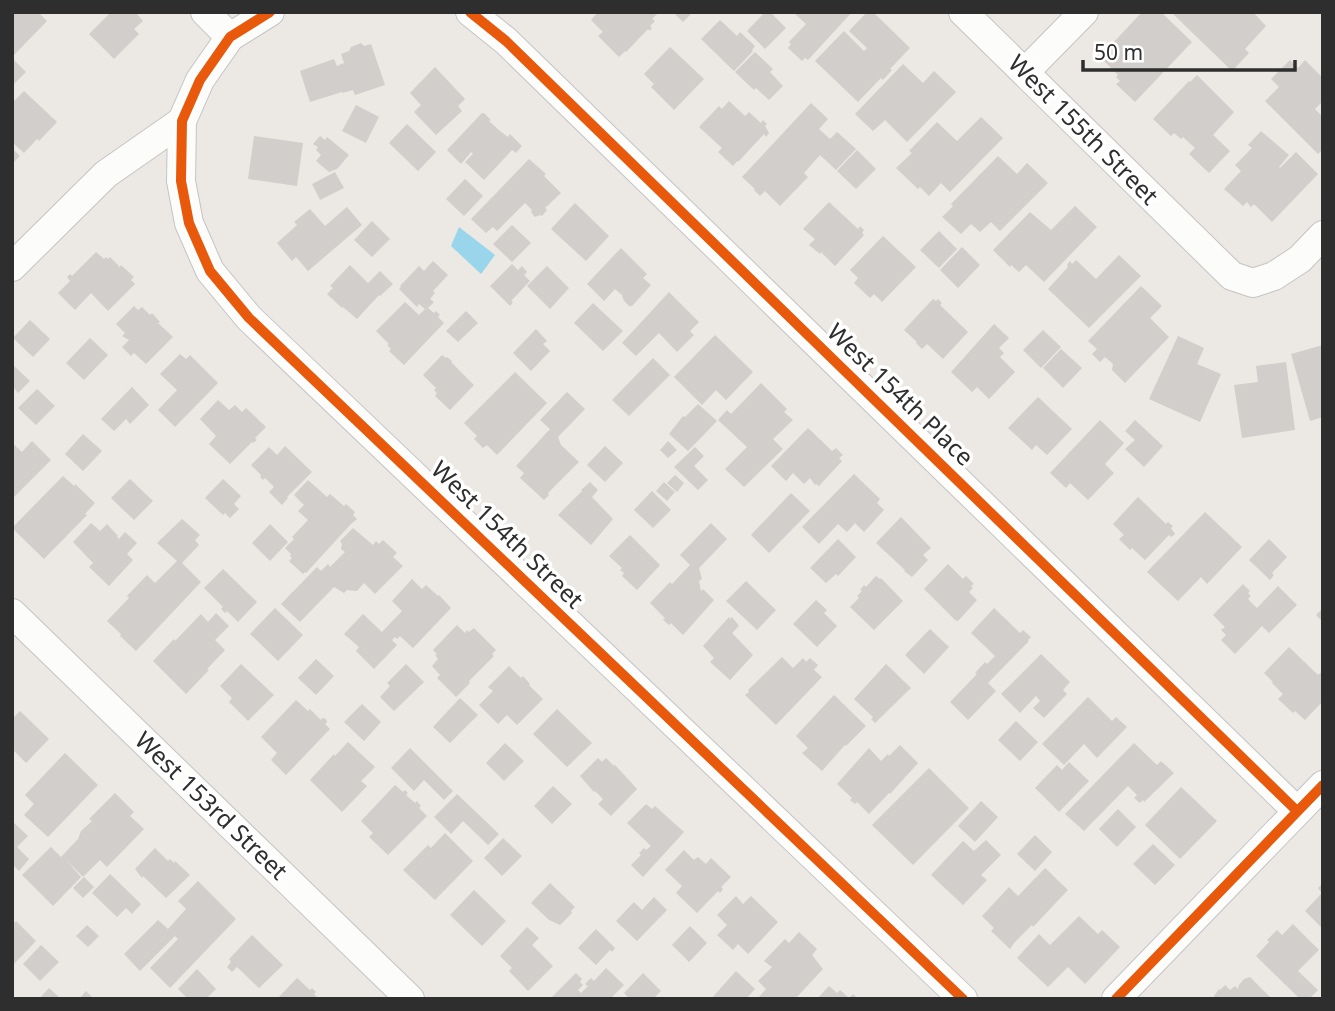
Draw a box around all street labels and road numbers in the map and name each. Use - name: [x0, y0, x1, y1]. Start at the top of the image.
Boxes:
- street label: West 155th Street: [1002, 47, 1167, 211]
- street label: West 154th Place: [821, 315, 982, 472]
- street label: West 154th Street: [425, 453, 592, 615]
- street label: West 153rd Street: [129, 723, 296, 887]

